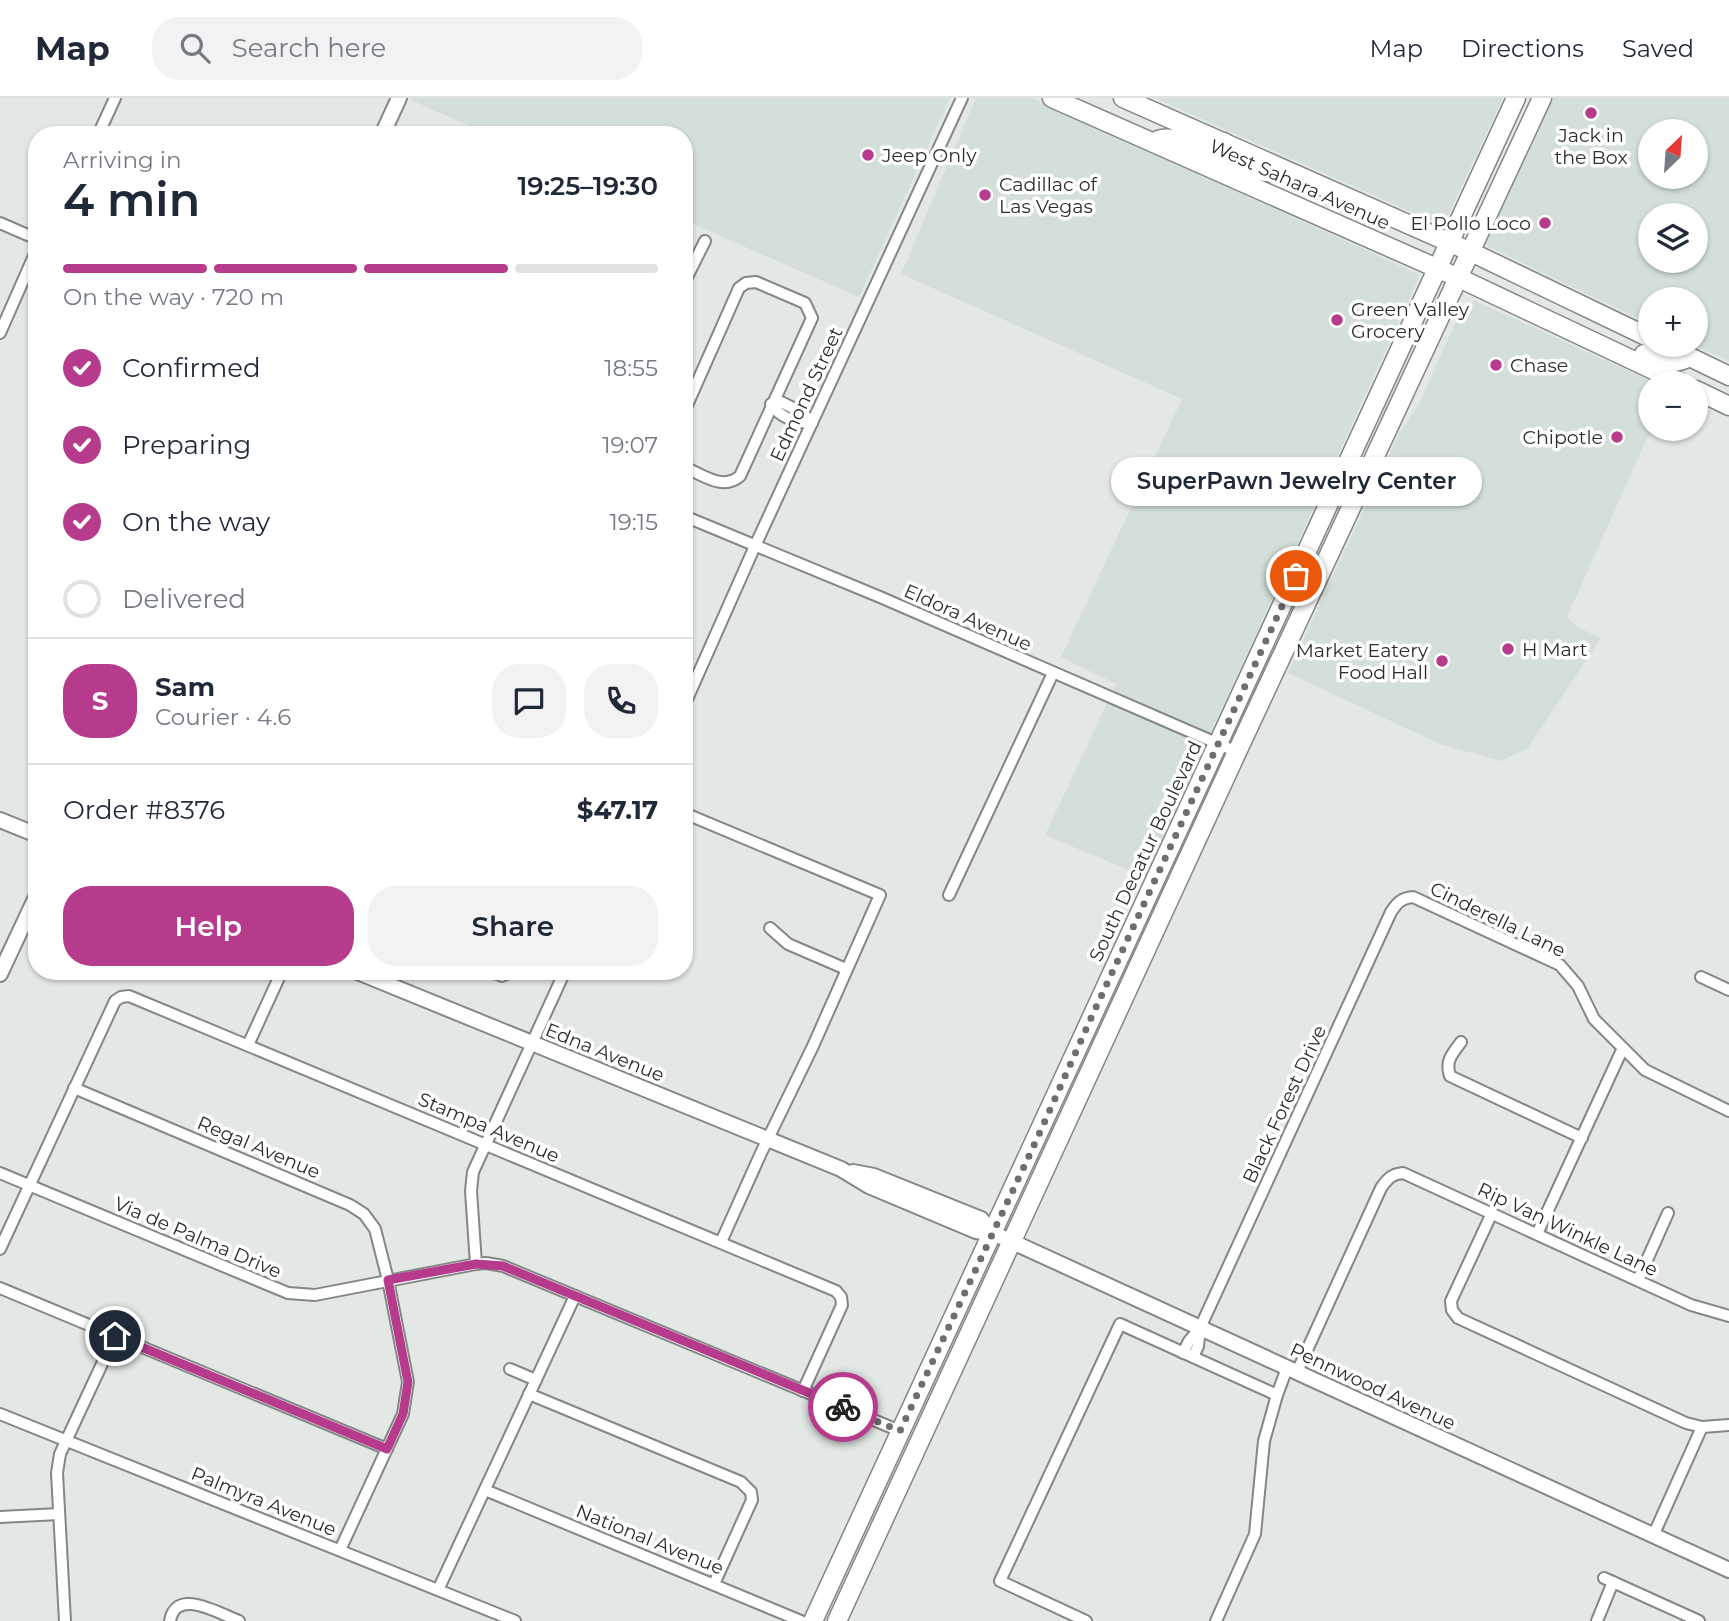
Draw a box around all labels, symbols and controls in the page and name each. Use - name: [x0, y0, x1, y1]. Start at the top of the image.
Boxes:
- search box: [152, 17, 642, 80]
- text: Map: [35, 28, 110, 68]
- icon: search: [176, 29, 214, 67]
- text: Search here: [232, 32, 386, 64]
- text: Map: [1370, 34, 1423, 63]
- text: Directions: [1461, 34, 1584, 63]
- text: Saved: [1622, 34, 1694, 63]
- marker: Jack in the Box: [1583, 105, 1599, 121]
- north arrow: [1638, 119, 1708, 189]
- map controls: [1638, 119, 1708, 441]
- place label: Jack in the Box: [1554, 124, 1628, 169]
- street label: West Sahara Avenue: [1206, 134, 1394, 235]
- place label: Jeep Only: [881, 144, 977, 167]
- text: Arriving in: [63, 146, 182, 174]
- marker: Jeep Only: [860, 147, 876, 163]
- text: 19:25–19:30: [517, 170, 658, 202]
- text: 4 min: [63, 171, 200, 228]
- place label: Cadillac of Las Vegas: [999, 173, 1099, 218]
- marker: Cadillac of Las Vegas: [977, 187, 993, 203]
- button: layers: [1638, 203, 1708, 273]
- place label: El Pollo Loco: [1410, 212, 1531, 235]
- marker: El Pollo Loco: [1537, 215, 1553, 231]
- text: On the way · 720 m: [63, 283, 284, 311]
- button: +: [1638, 287, 1708, 357]
- place label: Green Valley Grocery: [1351, 298, 1470, 343]
- marker: Green Valley Grocery: [1329, 312, 1345, 328]
- street label: Edmond Street: [765, 323, 848, 465]
- icon: check: [63, 349, 101, 387]
- text: Confirmed: [122, 352, 261, 384]
- text: 18:55: [604, 354, 658, 382]
- place label: Chase: [1510, 354, 1568, 377]
- marker: Chase: [1488, 357, 1504, 373]
- button: −: [1638, 371, 1708, 441]
- icon: check: [63, 426, 101, 464]
- place label: Chipotle: [1522, 426, 1603, 449]
- text: Preparing: [122, 429, 251, 461]
- marker: Chipotle: [1609, 429, 1625, 445]
- text: 19:07: [602, 431, 658, 459]
- callout: SuperPawn Jewelry Center: [1110, 457, 1482, 506]
- text: SuperPawn Jewelry Center: [1137, 467, 1456, 495]
- icon: check: [63, 503, 101, 541]
- text: On the way: [122, 506, 270, 538]
- text: 19:15: [609, 508, 658, 536]
- pin: [1266, 546, 1326, 606]
- icon: bag: [1277, 557, 1315, 595]
- street label: Eldora Avenue: [900, 579, 1035, 656]
- text: Delivered: [122, 583, 246, 615]
- place label: H Mart: [1522, 638, 1588, 661]
- place label: Market Eatery Food Hall: [1296, 639, 1429, 684]
- marker: H Mart: [1500, 641, 1516, 657]
- marker: Market Eatery Food Hall: [1434, 653, 1450, 669]
- button: chat: [492, 664, 566, 738]
- button: phone: [584, 664, 658, 738]
- text: Sam: [155, 671, 215, 703]
- text: S: [92, 685, 108, 717]
- text: Courier · 4.6: [155, 703, 291, 731]
- street label: South Decatur Boulevard: [1084, 737, 1207, 965]
- text: Order #8376: [63, 794, 225, 826]
- text: $47.17: [577, 794, 658, 826]
- street label: Cinderella Lane: [1426, 877, 1569, 962]
- button: Help: [63, 886, 354, 966]
- button: Share: [368, 886, 658, 966]
- street label: Edna Avenue: [542, 1018, 668, 1087]
- street label: Black Forest Drive: [1238, 1022, 1331, 1187]
- street label: Stampa Avenue: [415, 1087, 563, 1168]
- street label: Regal Avenue: [194, 1111, 324, 1184]
- street label: Rip Van Winkle Lane: [1474, 1178, 1662, 1281]
- street label: Via de Palma Drive: [111, 1192, 285, 1283]
- pin: [85, 1306, 145, 1366]
- icon: home: [96, 1317, 134, 1355]
- street label: Pennwood Avenue: [1286, 1338, 1459, 1435]
- courier: [808, 1372, 878, 1442]
- icon: bike: [824, 1388, 862, 1426]
- street label: Palmyra Avenue: [188, 1462, 340, 1541]
- street label: National Avenue: [573, 1499, 727, 1580]

